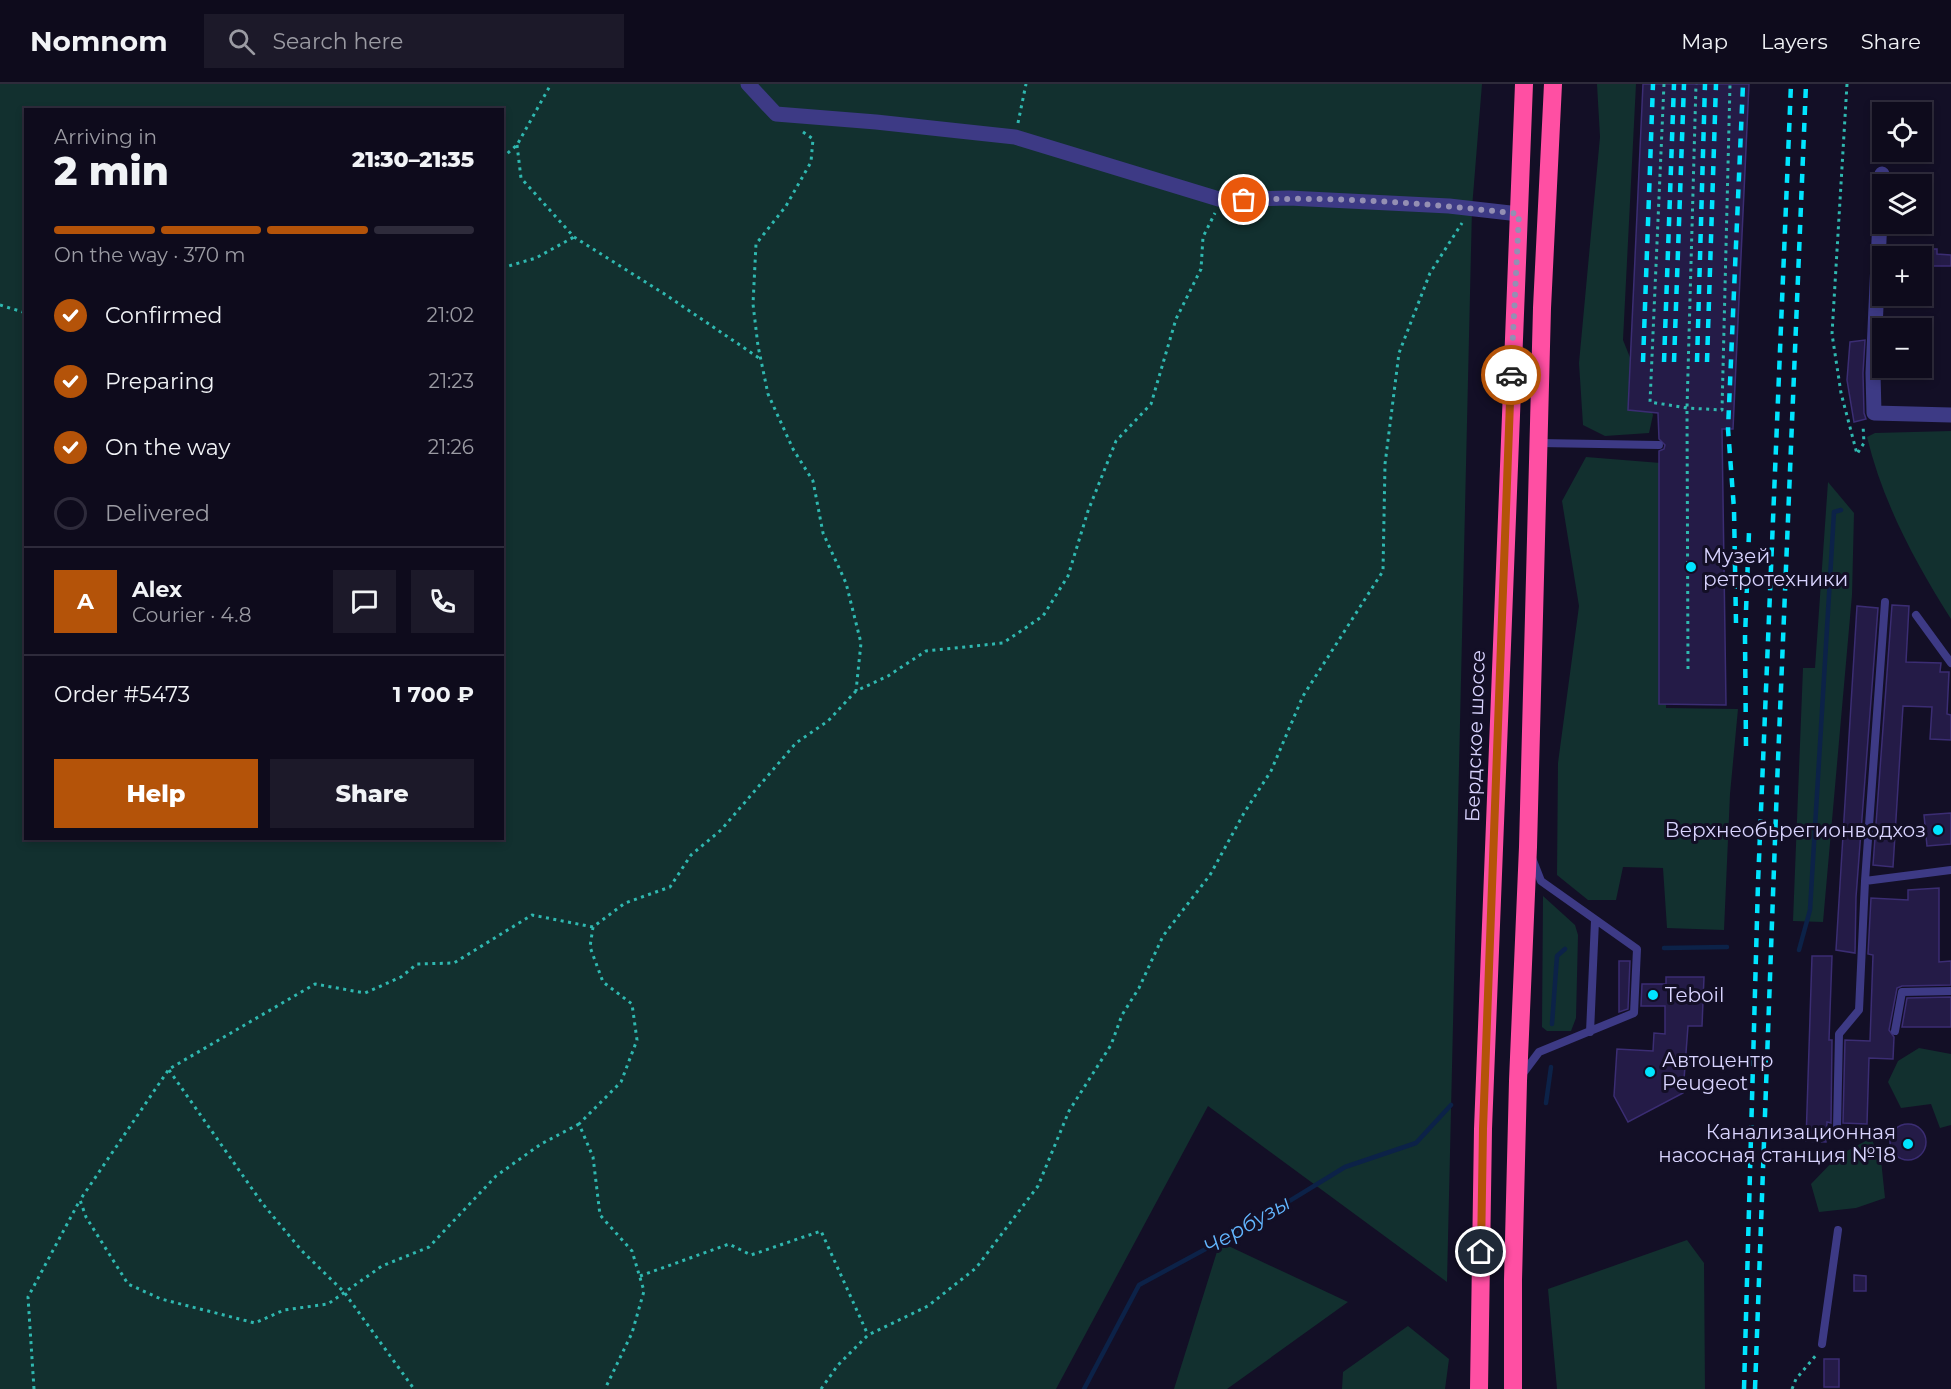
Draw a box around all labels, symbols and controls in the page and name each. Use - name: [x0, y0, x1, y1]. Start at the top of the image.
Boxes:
- search box: [204, 14, 624, 68]
- text: Nomnom: [30, 24, 168, 58]
- icon: search: [225, 25, 258, 58]
- text: Search here: [273, 28, 403, 55]
- text: Map: [1681, 29, 1728, 54]
- text: Layers: [1761, 29, 1828, 54]
- text: Share: [1861, 29, 1921, 54]
- map controls: [1872, 102, 1932, 378]
- button: locate: [1872, 102, 1932, 162]
- text: Arriving in: [54, 125, 157, 149]
- text: 21:30–21:35: [352, 146, 474, 173]
- text: 2 min: [54, 147, 169, 195]
- pin: [1218, 174, 1269, 225]
- button: layers: [1872, 174, 1932, 234]
- icon: bag: [1227, 183, 1260, 216]
- text: On the way · 370 m: [54, 243, 246, 267]
- button: +: [1872, 246, 1932, 306]
- icon: check: [54, 299, 87, 332]
- text: Confirmed: [105, 302, 222, 329]
- text: 21:02: [427, 303, 474, 327]
- button: −: [1872, 318, 1932, 378]
- courier: [1481, 345, 1541, 405]
- icon: car: [1495, 359, 1528, 392]
- icon: check: [54, 365, 87, 398]
- text: Preparing: [105, 368, 214, 395]
- text: 21:23: [429, 369, 474, 393]
- icon: check: [54, 431, 87, 464]
- text: On the way: [105, 434, 230, 461]
- text: 21:26: [428, 435, 474, 459]
- text: Delivered: [105, 500, 210, 527]
- place label: Музей ретротехники: [1703, 544, 1848, 591]
- marker: Музей ретротехники: [1684, 560, 1698, 574]
- button: chat: [333, 570, 396, 633]
- button: phone: [411, 570, 474, 633]
- text: Alex: [132, 576, 182, 603]
- text: A: [77, 588, 94, 615]
- text: Courier · 4.8: [132, 603, 251, 627]
- street label: Бердское шоссе: [1460, 650, 1490, 822]
- text: Order #5473: [54, 681, 190, 708]
- text: 1 700 ₽: [393, 681, 474, 708]
- button: Help: [54, 759, 258, 828]
- button: Share: [270, 759, 474, 828]
- place label: Верхнеобьрегионводхоз: [1665, 818, 1926, 842]
- marker: Верхнеобьрегионводхоз: [1931, 823, 1945, 837]
- place label: Teboil: [1665, 983, 1724, 1007]
- marker: Teboil: [1646, 988, 1660, 1002]
- place label: Автоцентр Peugeot: [1662, 1048, 1773, 1095]
- marker: Автоцентр Peugeot: [1643, 1065, 1657, 1079]
- place label: Канализационная насосная станция №18: [1658, 1120, 1896, 1167]
- marker: Канализационная насосная станция №18: [1901, 1137, 1915, 1151]
- water label: Чербузы: [1199, 1190, 1294, 1259]
- pin: [1455, 1226, 1506, 1277]
- icon: home: [1464, 1235, 1497, 1268]

